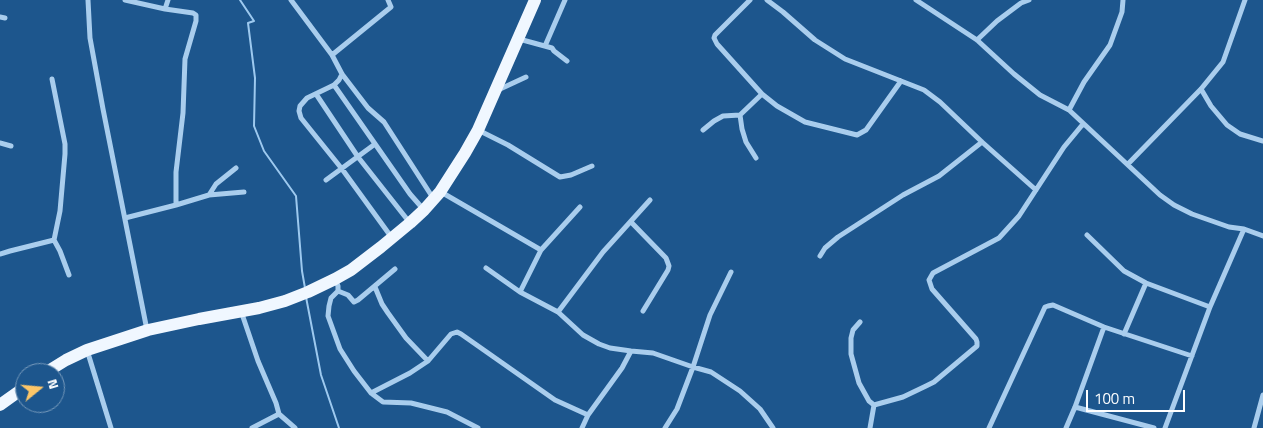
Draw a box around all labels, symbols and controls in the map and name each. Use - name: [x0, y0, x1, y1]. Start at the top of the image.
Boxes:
- north arrow: [15, 363, 65, 413]
- text: N: [42, 376, 65, 391]
- scale bar: [1088, 380, 1187, 412]
- text: 100 m: [1094, 387, 1135, 410]

